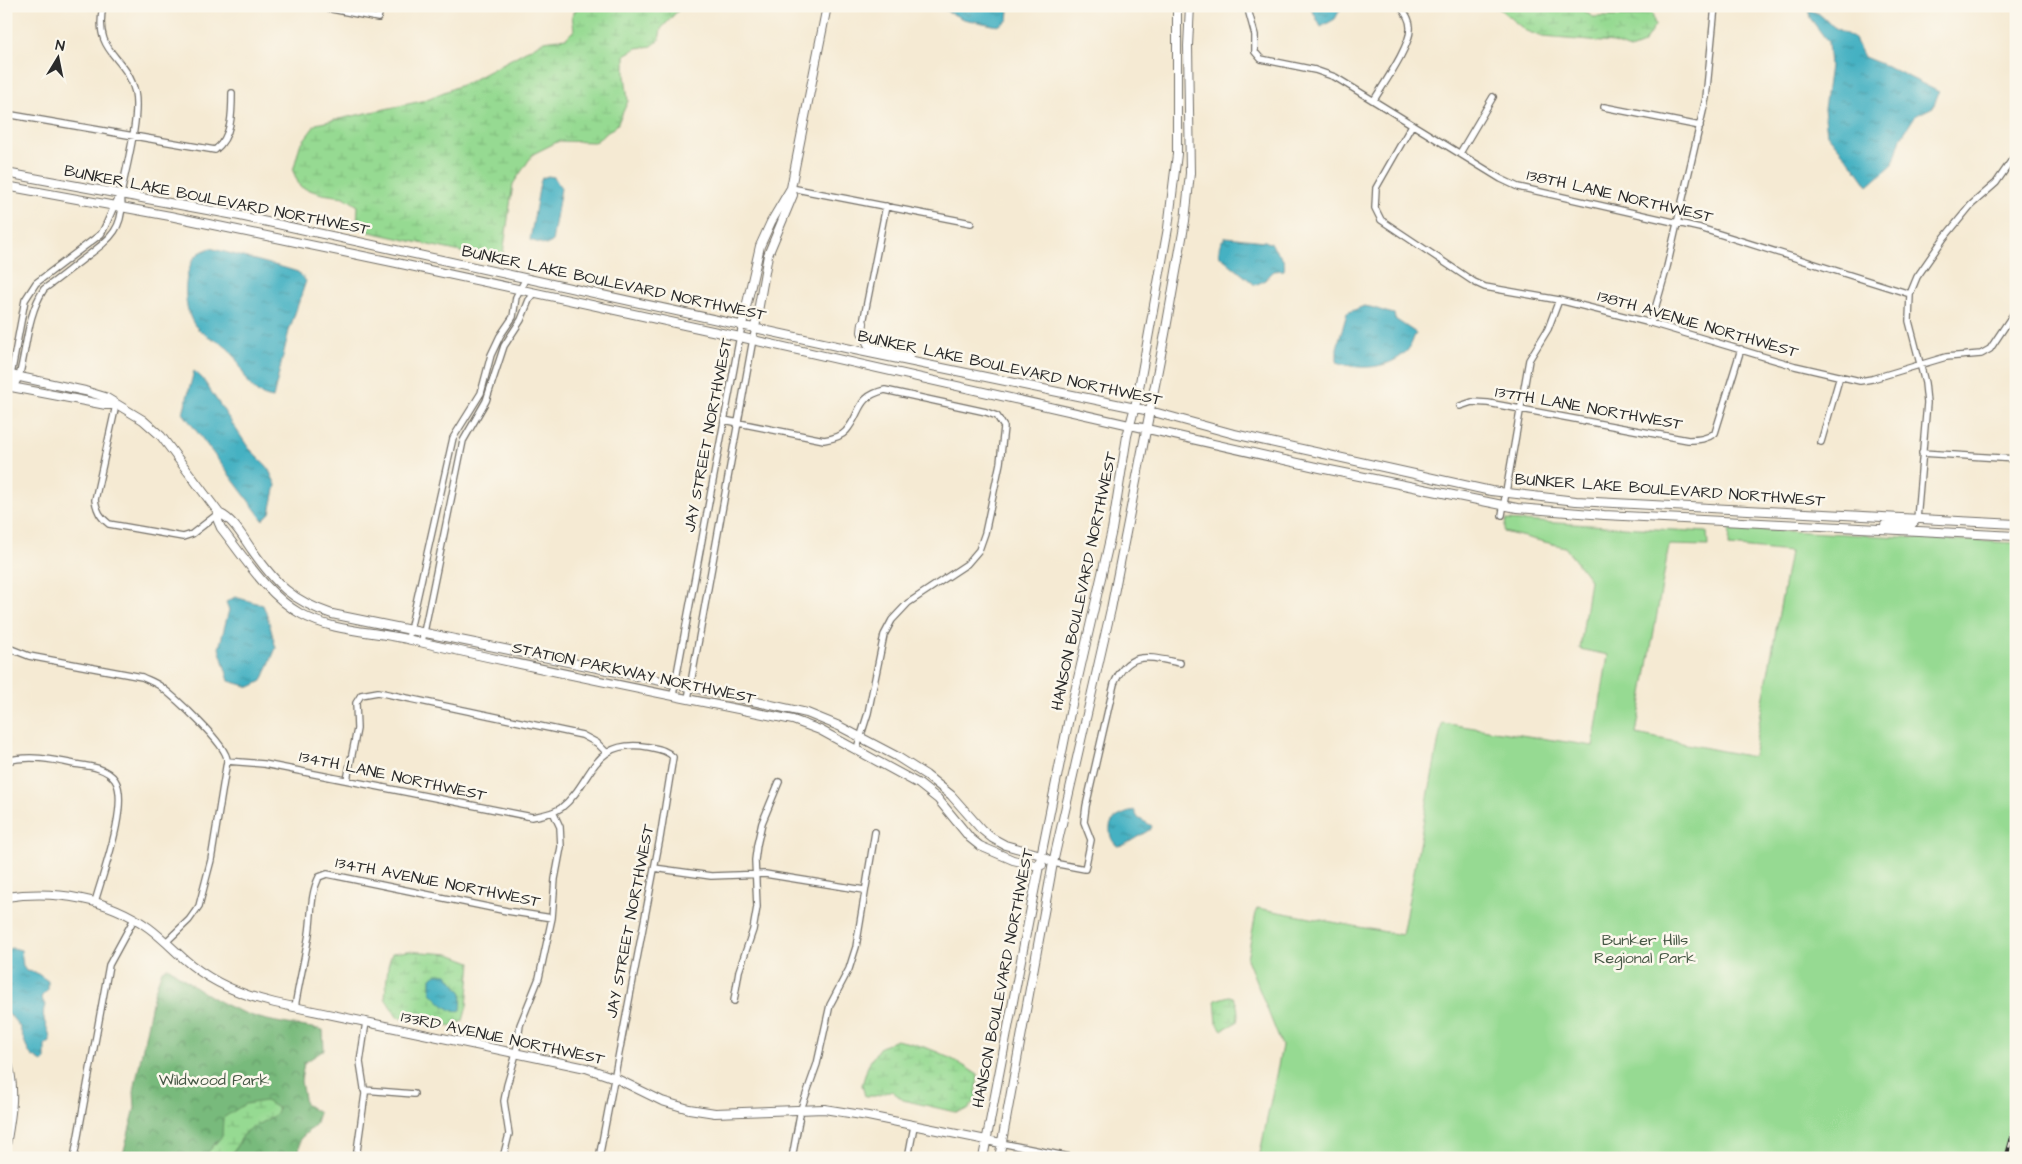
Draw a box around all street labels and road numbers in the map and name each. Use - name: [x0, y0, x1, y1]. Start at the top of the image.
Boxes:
- street label: BUNKER LAKE BOULEVARD NORTHWEST: [62, 160, 372, 240]
- street label: 138TH LANE NORTHWEST: [1525, 164, 1715, 228]
- street label: BUNKER LAKE BOULEVARD NORTHWEST: [460, 240, 768, 326]
- street label: 138TH AVENUE NORTHWEST: [1595, 285, 1801, 363]
- street label: BUNKER LAKE BOULEVARD NORTHWEST: [856, 325, 1164, 411]
- street label: JAY STREET NORTHWEST: [678, 336, 738, 534]
- street label: 137TH LANE NORTHWEST: [1494, 381, 1684, 435]
- street label: HANSON BOULEVARD NORTHWEST: [1046, 450, 1122, 712]
- street label: BUNKER LAKE BOULEVARD NORTHWEST: [1514, 468, 1826, 512]
- street label: STATION PARKWAY NORTHWEST: [510, 636, 758, 710]
- street label: 134TH LANE NORTHWEST: [297, 745, 489, 807]
- street label: JAY STREET NORTHWEST: [600, 822, 660, 1020]
- street label: HANSON BOULEVARD NORTHWEST: [967, 846, 1039, 1110]
- street label: 134TH AVENUE NORTHWEST: [334, 851, 542, 913]
- street label: 133RD AVENUE NORTHWEST: [399, 1006, 607, 1070]

